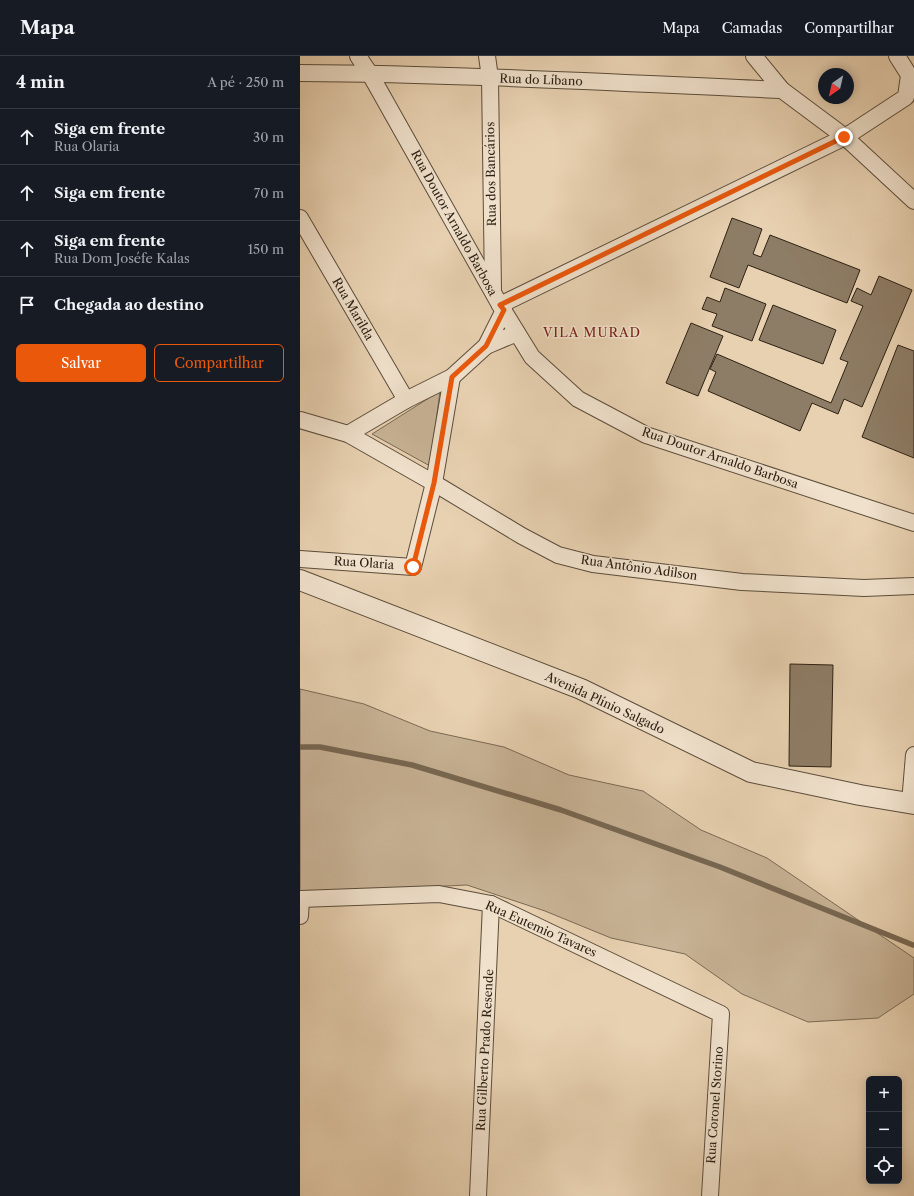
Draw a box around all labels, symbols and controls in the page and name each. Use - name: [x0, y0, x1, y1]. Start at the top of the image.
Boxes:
- text: Mapa: [20, 16, 75, 39]
- text: Mapa: [662, 19, 700, 37]
- text: Camadas: [722, 19, 782, 37]
- text: Compartilhar: [804, 19, 894, 37]
- north arrow: [818, 68, 854, 104]
- street label: Rua do Líbano: [499, 71, 583, 88]
- text: 4 min: [16, 72, 65, 92]
- text: A pé · 250 m: [207, 74, 284, 90]
- text: Siga em frente: [54, 119, 165, 138]
- street label: Rua dos Bancários: [482, 121, 499, 227]
- icon: ahead: [16, 126, 38, 148]
- route end: [835, 128, 853, 146]
- text: 30 m: [253, 129, 284, 145]
- text: Rua Olaria: [54, 138, 119, 154]
- street label: Rua Doutor Arnaldo Barbosa: [408, 147, 501, 299]
- icon: ahead: [16, 182, 38, 204]
- text: Siga em frente: [54, 183, 165, 202]
- text: 70 m: [254, 185, 284, 201]
- text: Siga em frente: [54, 231, 165, 250]
- icon: ahead: [16, 238, 38, 260]
- text: 150 m: [248, 241, 284, 257]
- text: Rua Dom Joséfe Kalas: [54, 250, 190, 266]
- street label: Rua Marilda: [329, 275, 378, 343]
- icon: arrive: [16, 294, 38, 316]
- text: Chegada ao destino: [54, 295, 204, 314]
- district label: VILA MURAD: [542, 324, 641, 340]
- button: Salvar: [16, 344, 146, 382]
- button: Compartilhar: [154, 344, 284, 382]
- street label: Rua Doutor Arnaldo Barbosa: [640, 424, 801, 492]
- street label: Rua Antônio Adilson: [580, 552, 699, 583]
- street label: Rua Olaria: [333, 553, 395, 572]
- route start: [404, 558, 422, 576]
- street label: Avenida Plínio Salgado: [542, 668, 667, 737]
- street label: Rua Eutemio Tavares: [483, 897, 599, 960]
- street label: Rua Gilberto Prado Resende: [473, 968, 496, 1131]
- street label: Rua Coronel Storino: [703, 1046, 726, 1164]
- map controls: [866, 1076, 902, 1184]
- button: +: [866, 1076, 902, 1112]
- button: −: [866, 1112, 902, 1148]
- button: locate: [866, 1148, 902, 1184]

